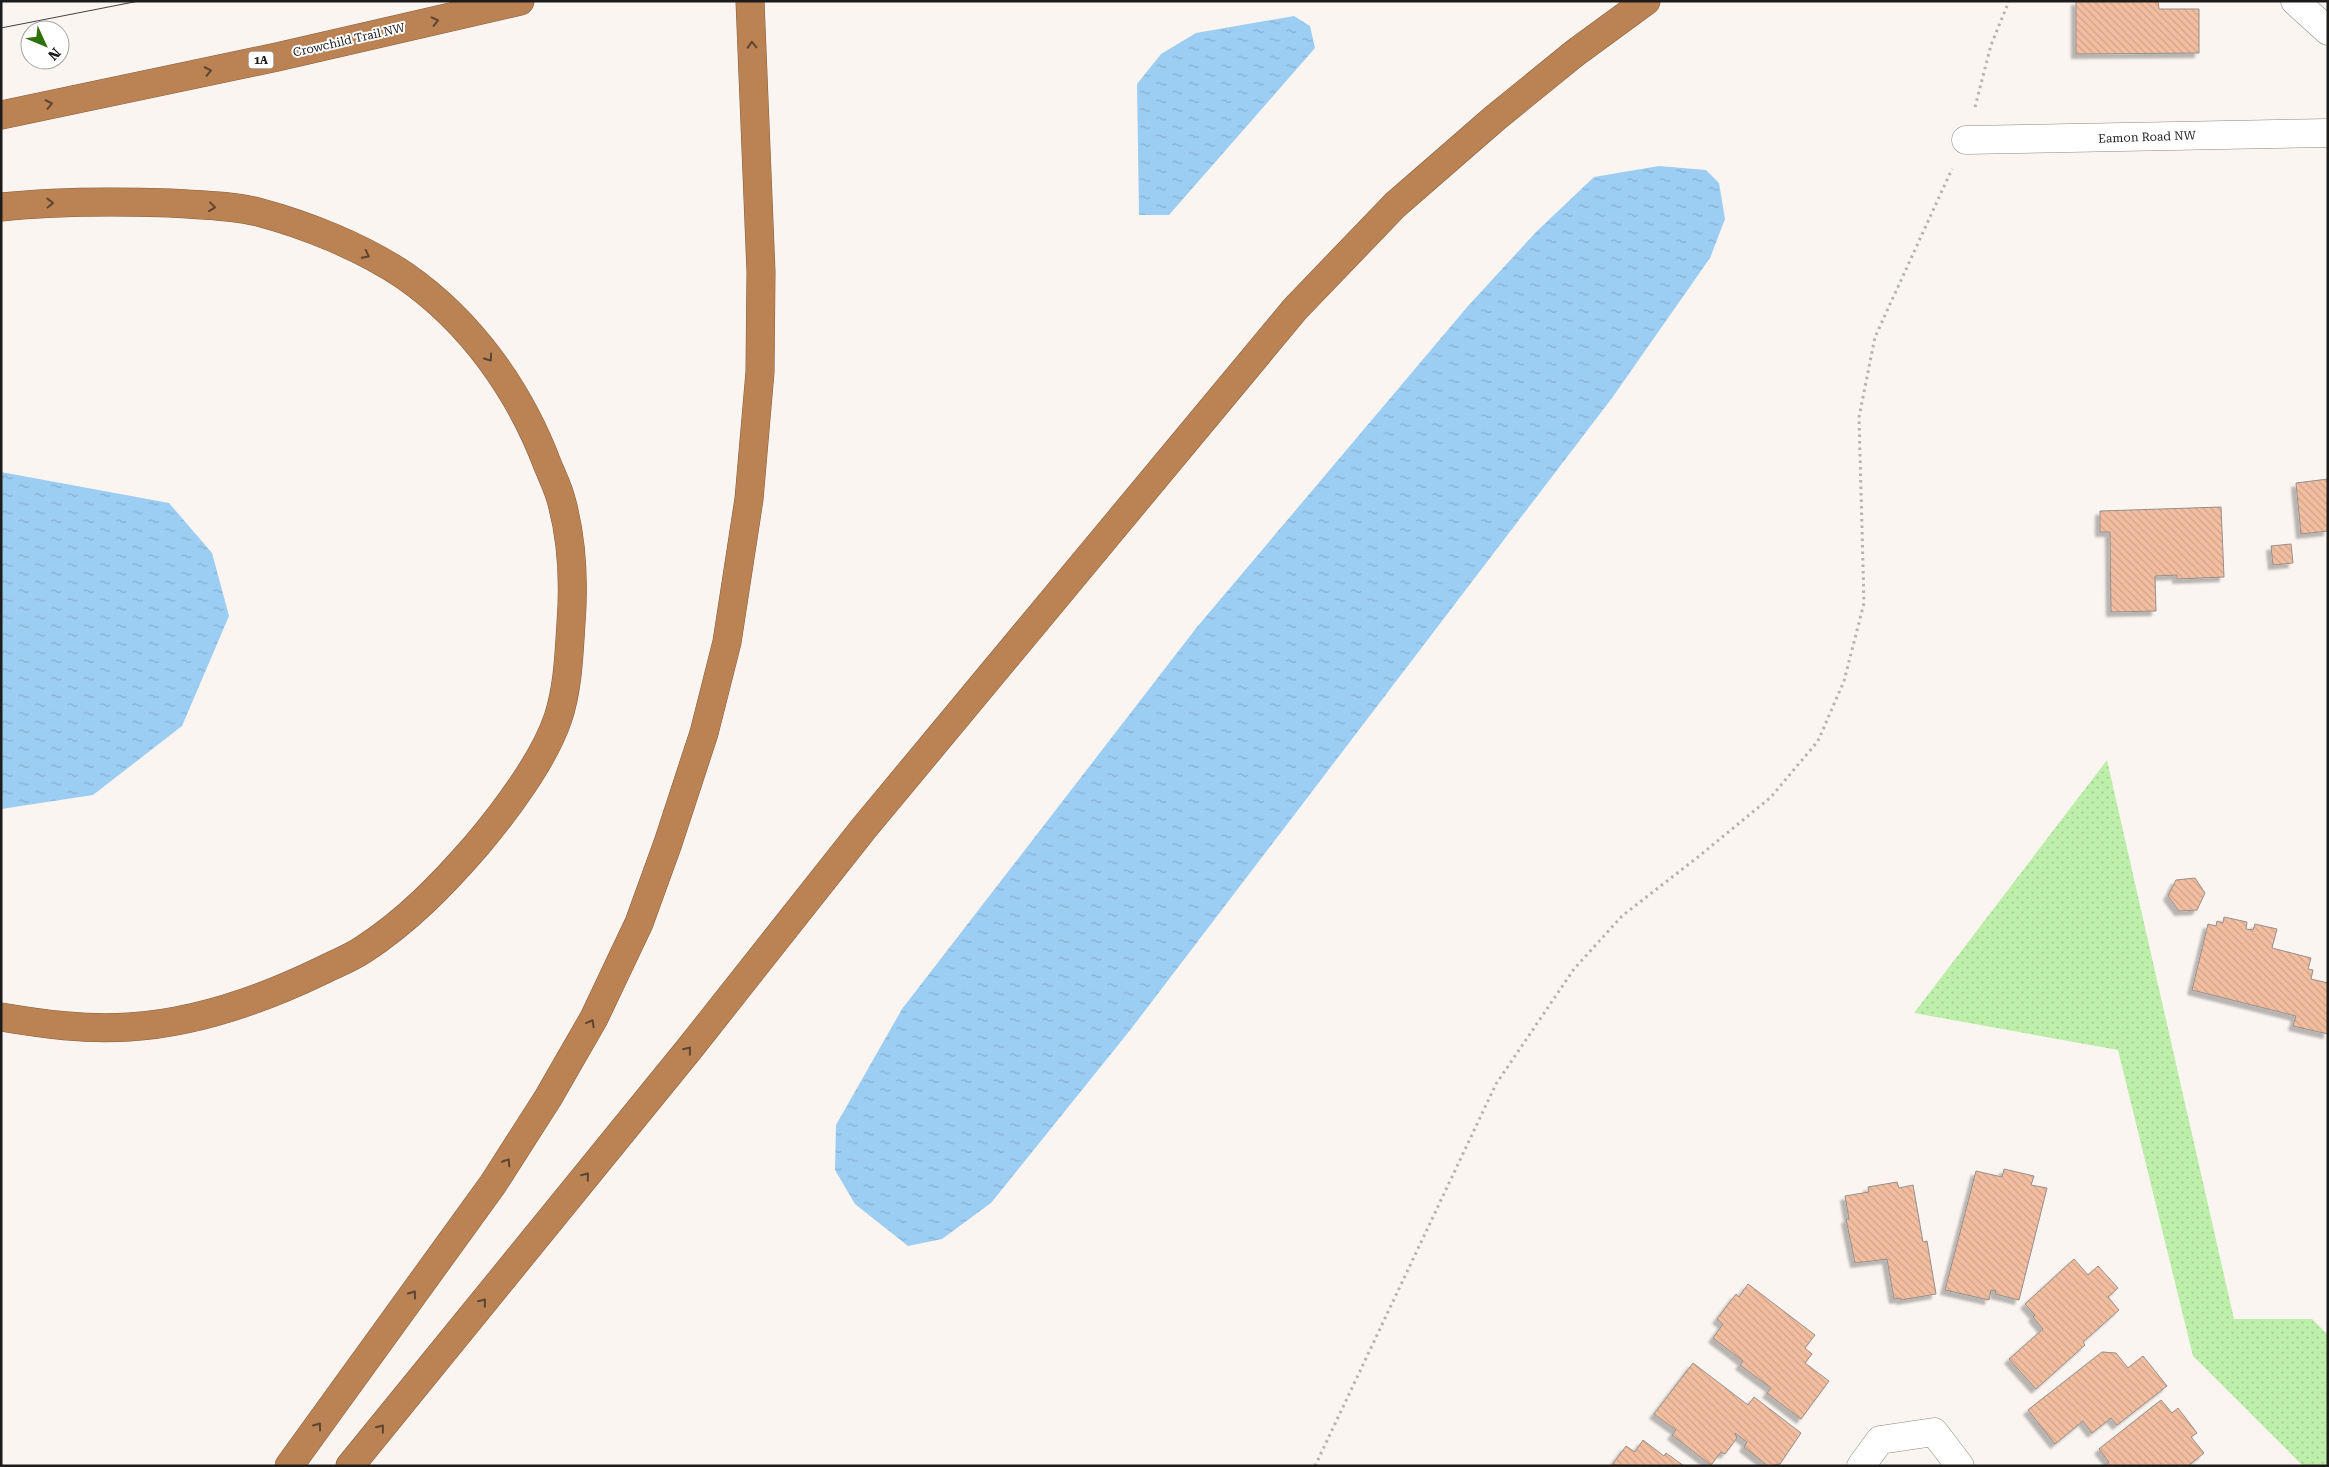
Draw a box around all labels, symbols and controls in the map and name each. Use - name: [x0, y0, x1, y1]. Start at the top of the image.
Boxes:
- one-way arrow: [430, 16, 439, 27]
- north arrow: [20, 20, 70, 70]
- street label: Crowchild Trail NW: [292, 20, 407, 60]
- one-way arrow: [747, 41, 757, 48]
- text: N: [45, 45, 64, 64]
- road number: 1A: [248, 52, 274, 68]
- one-way arrow: [204, 66, 212, 77]
- one-way arrow: [44, 99, 53, 110]
- street label: Eamon Road NW: [2098, 128, 2197, 146]
- one-way arrow: [46, 198, 54, 208]
- one-way arrow: [208, 201, 216, 212]
- one-way arrow: [361, 249, 370, 259]
- one-way arrow: [483, 353, 492, 362]
- one-way arrow: [585, 1020, 595, 1029]
- one-way arrow: [683, 1047, 691, 1056]
- one-way arrow: [501, 1159, 510, 1168]
- one-way arrow: [580, 1173, 588, 1182]
- one-way arrow: [407, 1291, 416, 1300]
- one-way arrow: [478, 1299, 486, 1308]
- one-way arrow: [312, 1422, 321, 1432]
- one-way arrow: [375, 1425, 383, 1434]

